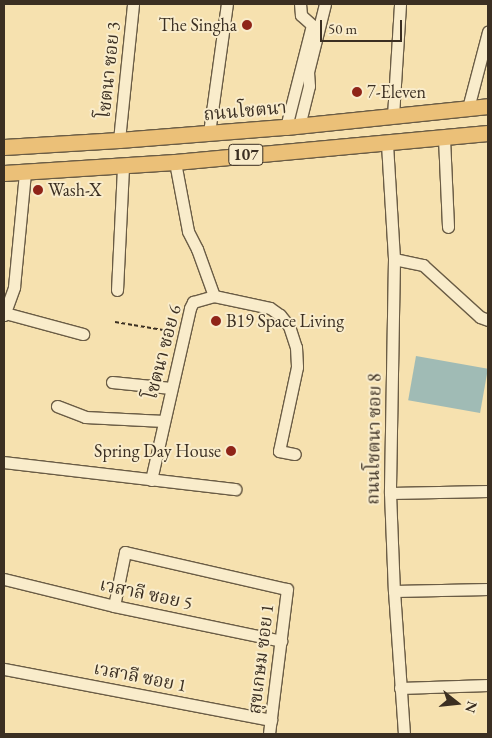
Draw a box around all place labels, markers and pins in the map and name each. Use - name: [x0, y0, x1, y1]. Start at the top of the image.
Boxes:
- place label: The Singha: [158, 14, 237, 36]
- marker: The Singha: [241, 19, 253, 31]
- place label: 7-Eleven: [367, 81, 426, 103]
- marker: 7-Eleven: [351, 86, 363, 98]
- place label: Wash-X: [48, 179, 102, 201]
- marker: Wash-X: [32, 184, 44, 196]
- place label: B19 Space Living: [226, 310, 344, 332]
- marker: B19 Space Living: [210, 315, 222, 327]
- place label: Spring Day House: [94, 440, 221, 462]
- marker: Spring Day House: [225, 445, 237, 457]

